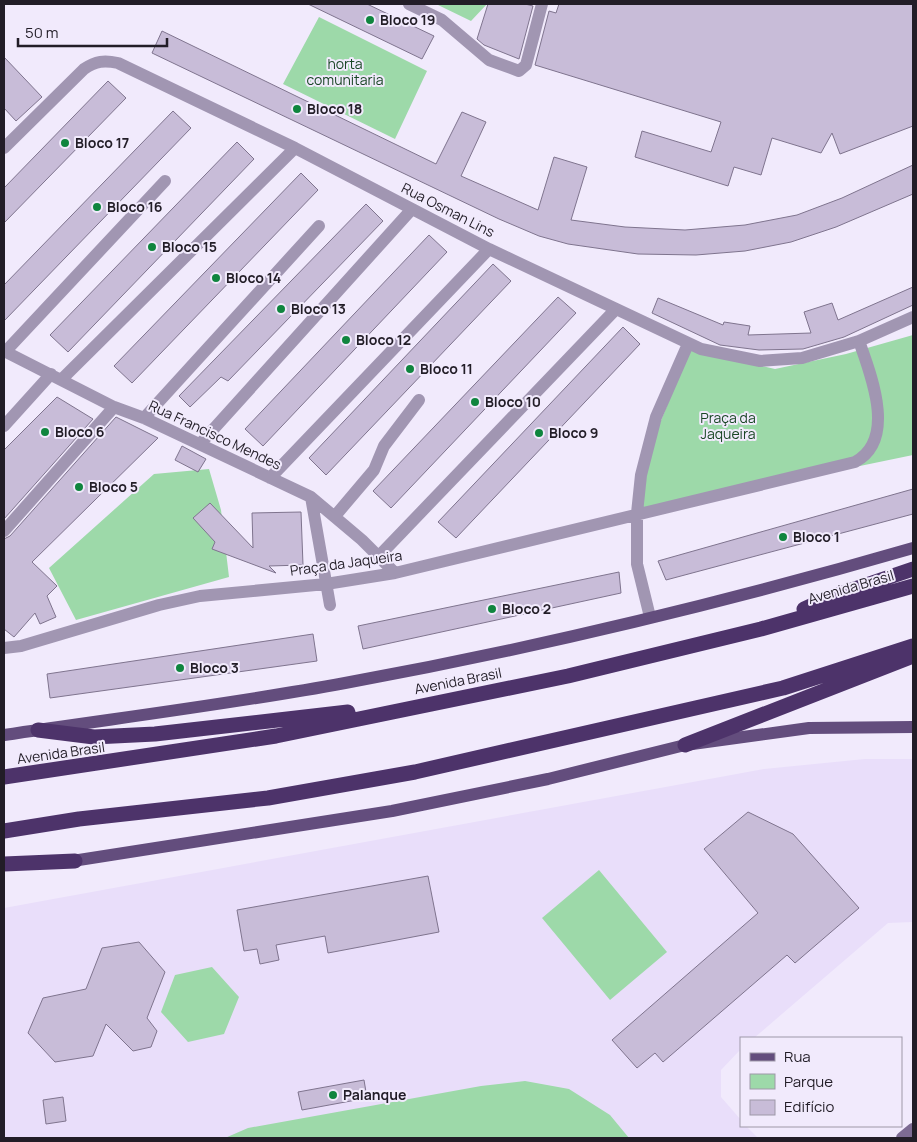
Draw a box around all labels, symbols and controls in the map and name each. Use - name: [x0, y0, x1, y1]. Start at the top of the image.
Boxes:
- place label: Bloco 19: [380, 10, 436, 29]
- marker: Bloco 19: [364, 14, 376, 26]
- scale bar: [18, 15, 166, 47]
- text: 50 m: [25, 22, 59, 43]
- park label: horta comunitaria: [306, 54, 384, 89]
- place label: Bloco 18: [307, 99, 362, 118]
- marker: Bloco 18: [291, 103, 303, 115]
- place label: Bloco 17: [75, 133, 129, 152]
- marker: Bloco 17: [59, 137, 71, 149]
- street label: Rua Osman Lins: [398, 178, 498, 241]
- place label: Bloco 16: [107, 197, 163, 216]
- marker: Bloco 16: [91, 201, 103, 213]
- place label: Bloco 15: [162, 237, 217, 256]
- marker: Bloco 15: [146, 241, 158, 253]
- place label: Bloco 14: [226, 268, 281, 287]
- marker: Bloco 14: [210, 272, 222, 284]
- place label: Bloco 13: [291, 299, 346, 318]
- marker: Bloco 13: [275, 303, 287, 315]
- place label: Bloco 12: [356, 330, 411, 349]
- marker: Bloco 12: [340, 334, 352, 346]
- place label: Bloco 11: [420, 359, 473, 378]
- marker: Bloco 11: [404, 363, 416, 375]
- place label: Bloco 10: [485, 392, 541, 411]
- street label: Rua Francisco Mendes: [146, 395, 285, 474]
- marker: Bloco 10: [469, 396, 481, 408]
- park label: Praça da Jaqueira: [700, 408, 756, 443]
- place label: Bloco 6: [55, 422, 104, 441]
- place label: Bloco 9: [549, 423, 598, 442]
- marker: Bloco 6: [39, 426, 51, 438]
- marker: Bloco 9: [533, 427, 545, 439]
- place label: Bloco 5: [89, 477, 138, 496]
- marker: Bloco 5: [73, 481, 85, 493]
- place label: Bloco 1: [793, 527, 840, 546]
- marker: Bloco 1: [777, 531, 789, 543]
- street label: Praça da Jaqueira: [289, 545, 403, 580]
- street label: Avenida Brasil: [806, 565, 896, 608]
- place label: Bloco 2: [502, 599, 551, 618]
- marker: Bloco 2: [486, 603, 498, 615]
- place label: Bloco 3: [190, 658, 239, 677]
- marker: Bloco 3: [174, 662, 186, 674]
- street label: Avenida Brasil: [413, 663, 503, 698]
- street label: Avenida Brasil: [16, 737, 106, 768]
- legend: [740, 1037, 902, 1127]
- text: Rua: [784, 1046, 811, 1067]
- text: Parque: [784, 1071, 833, 1092]
- place label: Palanque: [343, 1085, 406, 1104]
- marker: Palanque: [327, 1089, 339, 1101]
- text: Edifício: [784, 1096, 835, 1117]

